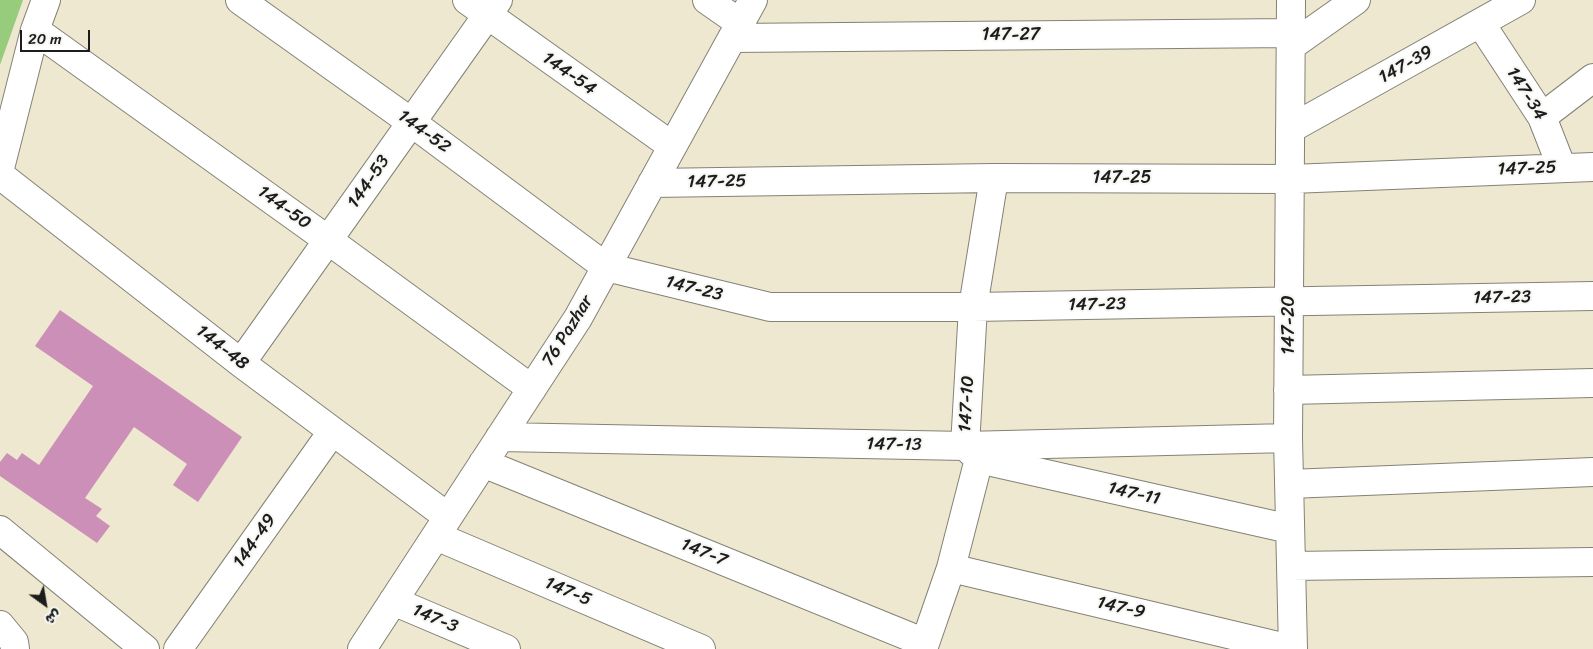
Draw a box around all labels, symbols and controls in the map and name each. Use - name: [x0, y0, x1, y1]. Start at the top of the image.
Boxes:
- scale bar: [22, 20, 92, 52]
- street label: 147-27: [982, 24, 1040, 46]
- text: 20 m: [28, 26, 62, 52]
- street label: 147-39: [1375, 41, 1437, 89]
- street label: 144-54: [538, 48, 600, 100]
- street label: 147-34: [1501, 63, 1551, 125]
- street label: 144-52: [393, 106, 455, 158]
- street label: 144-53: [343, 151, 395, 213]
- street label: 147-25: [1497, 157, 1557, 181]
- street label: 147-25: [1093, 167, 1151, 189]
- street label: 147-25: [687, 171, 747, 193]
- street label: 144-50: [253, 181, 315, 235]
- street label: 147-23: [663, 272, 725, 306]
- street label: 147-23: [1473, 287, 1531, 309]
- street label: 76 Pazhar: [538, 292, 598, 370]
- street label: 147-23: [1068, 294, 1126, 316]
- street label: 147-20: [1278, 295, 1300, 355]
- street label: 144-48: [191, 321, 253, 375]
- street label: 147-10: [955, 375, 979, 433]
- street label: 147-13: [866, 434, 922, 456]
- street label: 147-11: [1106, 478, 1162, 510]
- street label: 144-49: [229, 510, 281, 572]
- street label: 147-7: [678, 534, 730, 572]
- street label: 147-5: [541, 573, 595, 611]
- north arrow: [20, 579, 70, 629]
- street label: 147-9: [1095, 592, 1147, 624]
- street label: 147-3: [409, 600, 461, 638]
- text: ش: [40, 602, 66, 632]

